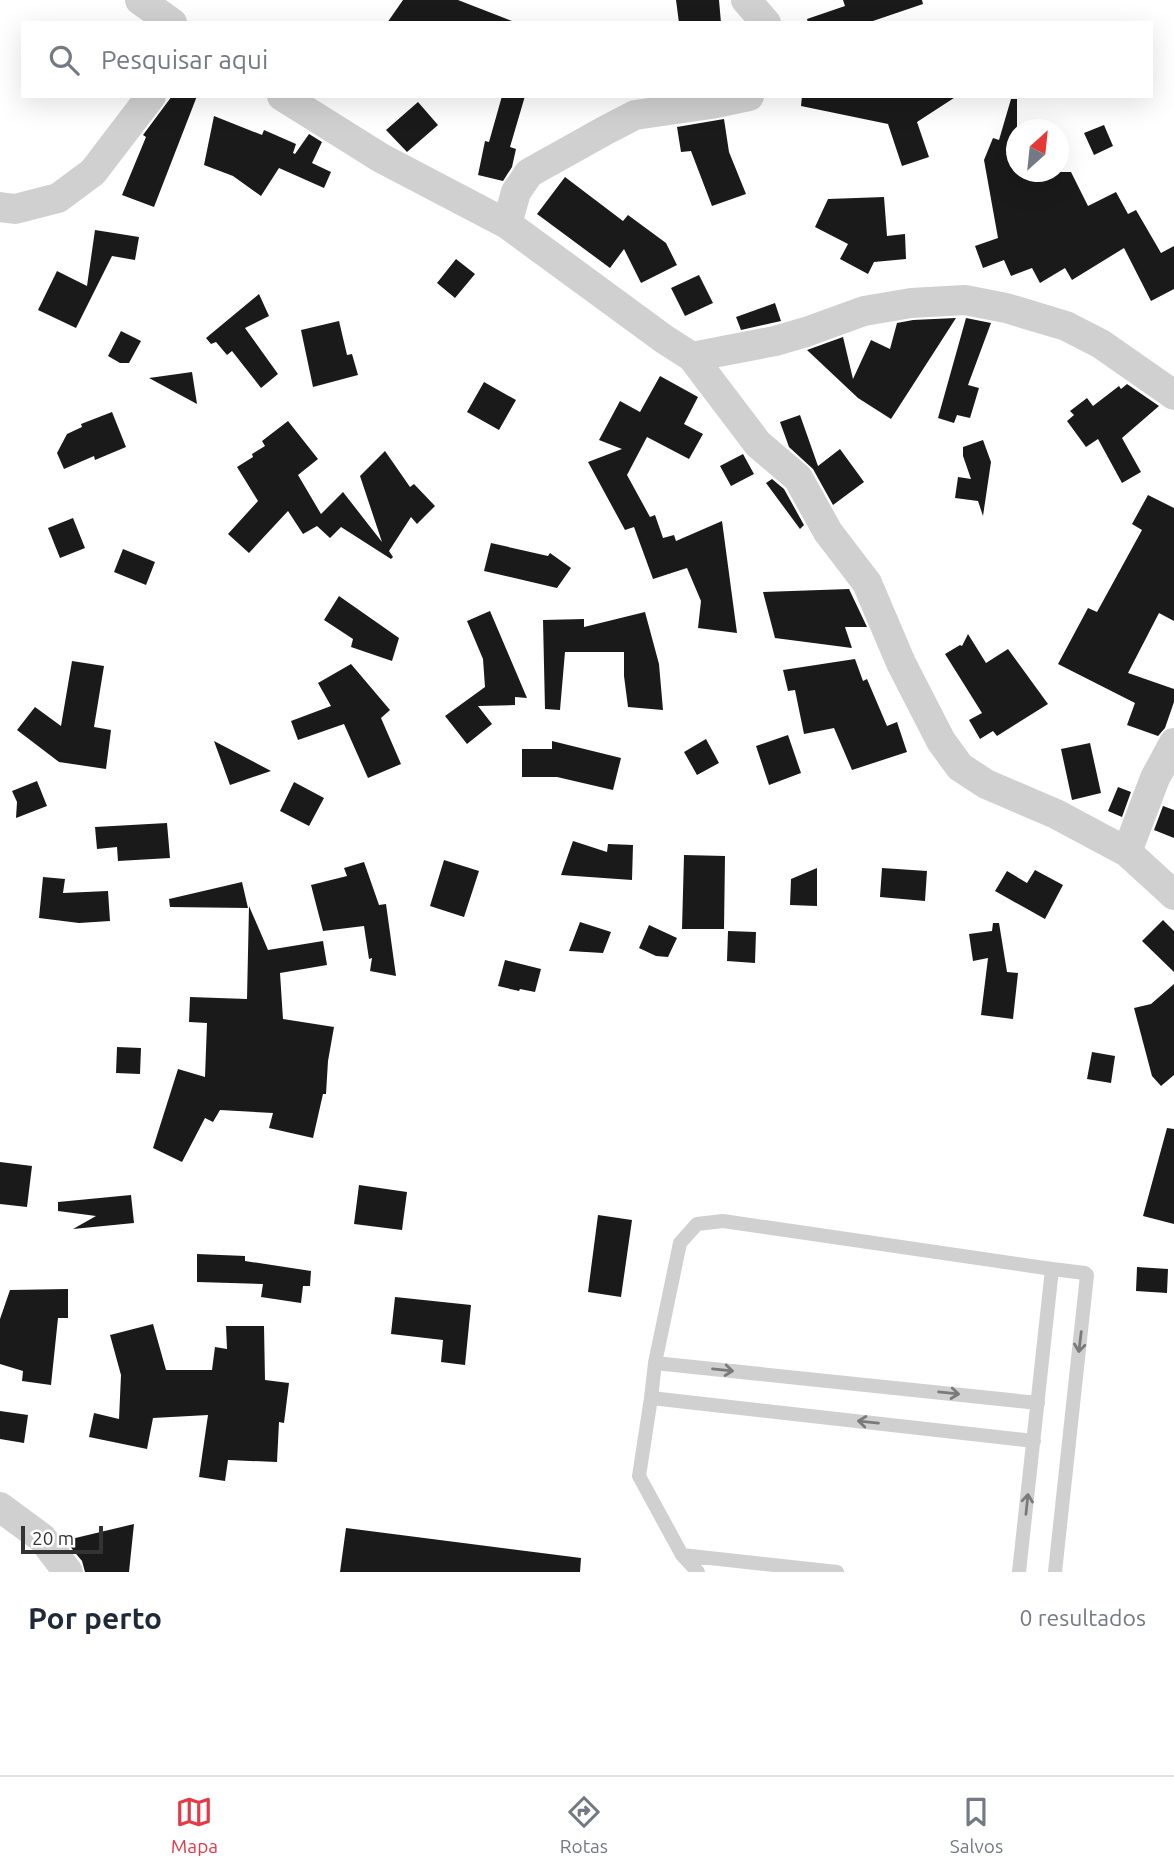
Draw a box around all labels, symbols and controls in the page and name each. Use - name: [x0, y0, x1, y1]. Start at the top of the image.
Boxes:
- search box: [21, 21, 1153, 98]
- icon: search: [45, 41, 83, 79]
- text: Pesquisar aqui: [101, 45, 268, 74]
- north arrow: [1006, 119, 1069, 182]
- one-way arrow: [1074, 1330, 1087, 1353]
- one-way arrow: [711, 1364, 733, 1377]
- one-way arrow: [937, 1387, 960, 1400]
- one-way arrow: [858, 1416, 880, 1429]
- one-way arrow: [1020, 1493, 1033, 1516]
- scale bar: [21, 1523, 103, 1555]
- text: 20 m: [32, 1527, 74, 1549]
- text: Por perto: [28, 1601, 162, 1635]
- text: 0 resultados: [1020, 1605, 1146, 1630]
- tab: Mapa: [171, 1793, 218, 1857]
- tab: Rotas: [560, 1793, 608, 1857]
- tab: Salvos: [950, 1793, 1003, 1857]

